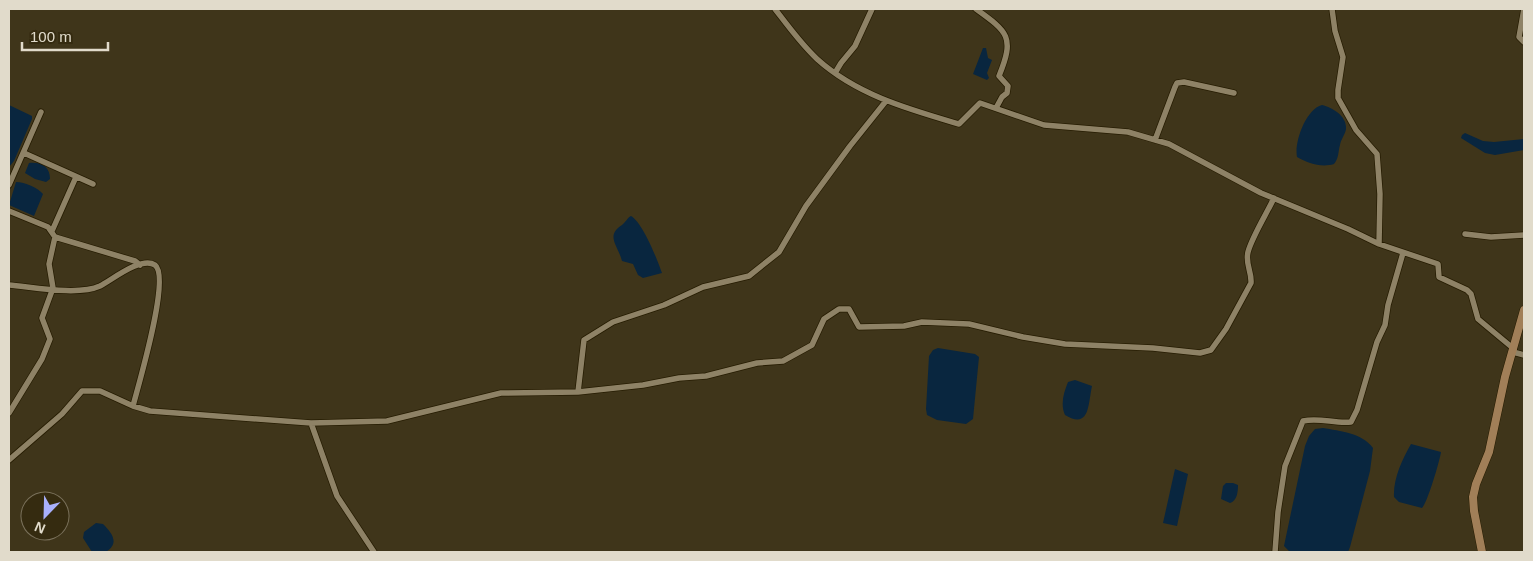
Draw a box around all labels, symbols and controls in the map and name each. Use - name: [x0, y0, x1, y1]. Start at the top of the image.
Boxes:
- scale bar: [22, 20, 109, 52]
- text: 100 m: [30, 28, 72, 45]
- north arrow: [20, 491, 70, 541]
- text: N: [32, 519, 48, 537]

